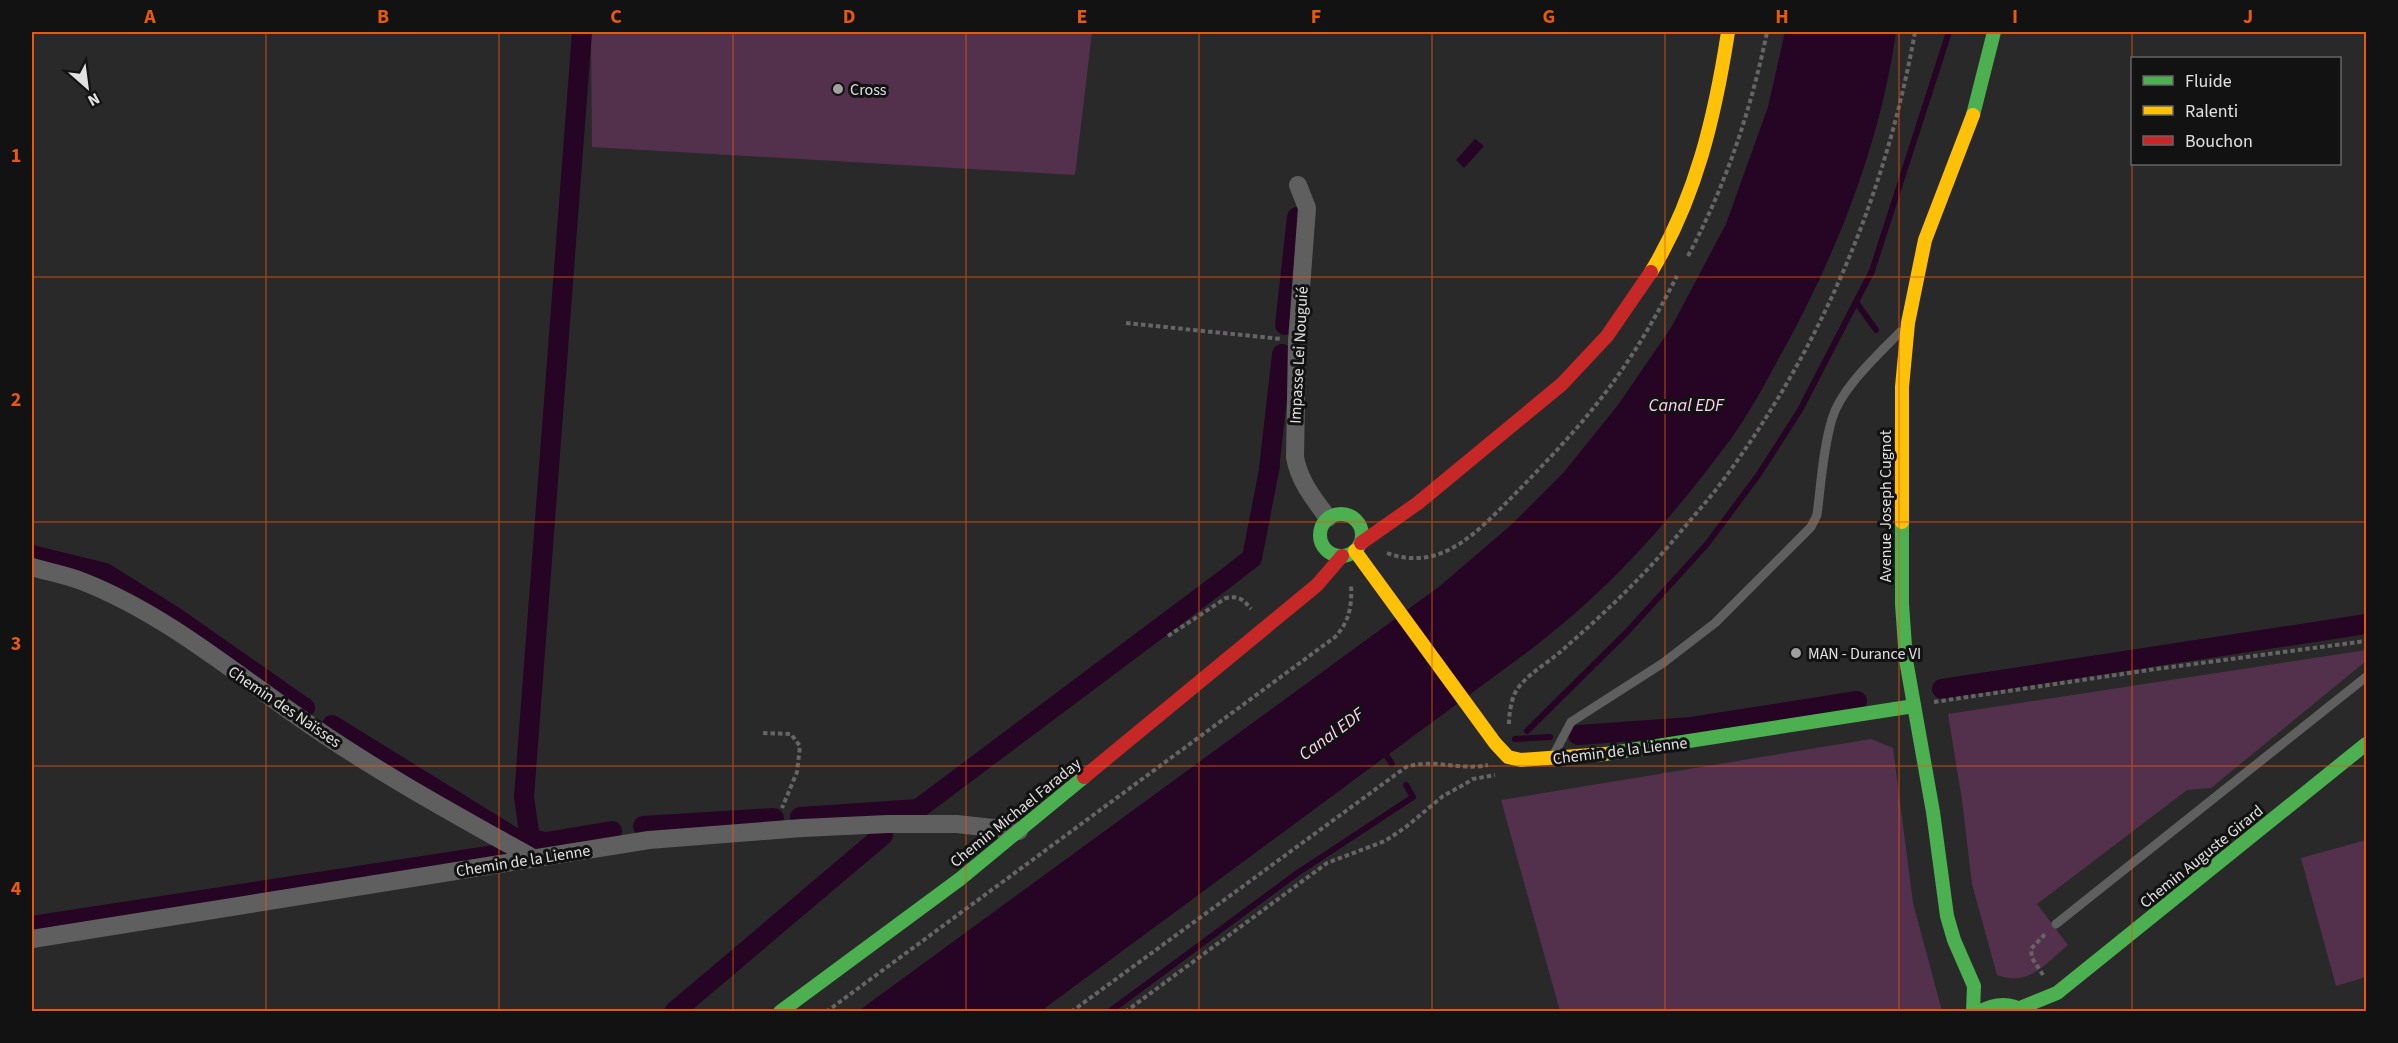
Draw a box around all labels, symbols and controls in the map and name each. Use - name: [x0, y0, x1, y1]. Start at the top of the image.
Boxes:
- text: A: [143, 3, 156, 31]
- text: B: [377, 3, 389, 31]
- text: C: [610, 3, 622, 31]
- text: D: [843, 3, 855, 31]
- text: E: [1077, 3, 1087, 31]
- text: F: [1311, 3, 1321, 31]
- text: G: [1543, 3, 1555, 31]
- text: H: [1775, 3, 1789, 31]
- text: I: [2012, 3, 2018, 31]
- text: J: [2243, 3, 2253, 31]
- north arrow: [57, 57, 117, 117]
- legend: [2131, 57, 2341, 165]
- text: Fluide: [2185, 69, 2232, 94]
- place label: Cross: [850, 79, 887, 101]
- marker: Cross: [831, 82, 845, 96]
- text: N: [84, 87, 103, 112]
- text: Ralenti: [2185, 99, 2238, 124]
- text: Bouchon: [2185, 129, 2253, 154]
- text: 1: [11, 142, 21, 170]
- street label: Impasse Lei Nouguié: [1284, 286, 1314, 424]
- text: 2: [11, 386, 21, 414]
- water label: Canal EDF: [1649, 393, 1725, 418]
- street label: Avenue Joseph Cugnot: [1875, 429, 1897, 582]
- text: 3: [11, 630, 21, 658]
- place label: MAN - Durance VI: [1808, 643, 1921, 665]
- marker: MAN - Durance VI: [1789, 646, 1803, 660]
- street label: Chemin des Naïsses: [224, 661, 346, 753]
- water label: Canal EDF: [1294, 701, 1370, 767]
- street label: Chemin de la Lienne: [1552, 732, 1689, 770]
- street label: Chemin Michael Faraday: [945, 753, 1086, 873]
- street label: Chemin Auguste Girard: [2135, 800, 2268, 913]
- street label: Chemin de la Lienne: [455, 840, 592, 882]
- text: 4: [11, 875, 22, 903]

